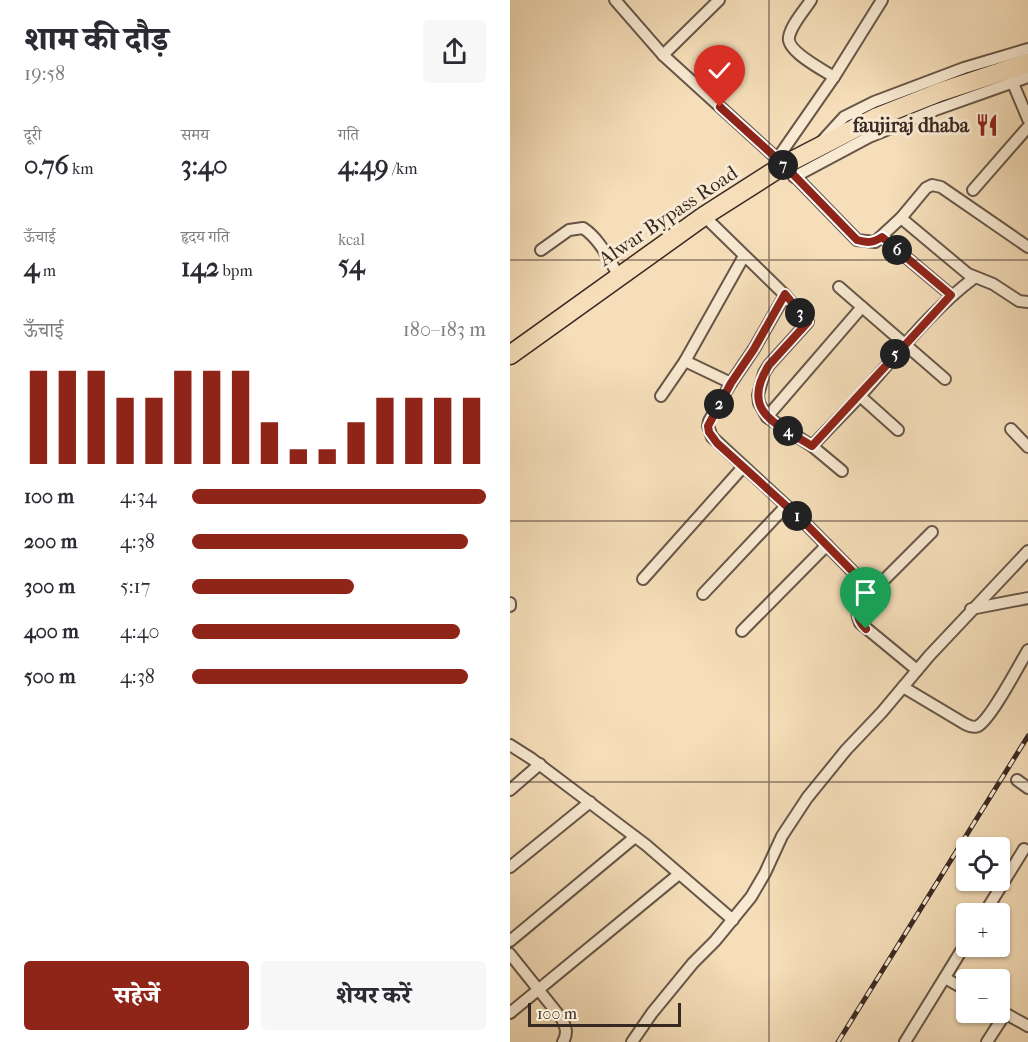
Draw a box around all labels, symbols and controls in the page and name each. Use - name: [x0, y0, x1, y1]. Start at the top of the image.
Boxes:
- text: शाम की दौड़: [24, 20, 168, 59]
- button: share: [423, 20, 486, 83]
- pin: [694, 45, 745, 107]
- icon: check: [703, 54, 736, 87]
- text: 19:58: [24, 62, 65, 85]
- restaurant icon: faujiraj dhaba: [974, 112, 1000, 138]
- place label: faujiraj dhaba: [852, 114, 970, 137]
- text: दूरी: [24, 125, 41, 144]
- text: समय: [181, 125, 209, 144]
- text: गति: [338, 125, 359, 144]
- text: 0.76: [24, 150, 69, 181]
- text: 3:40: [181, 150, 228, 181]
- text: 4:49: [338, 150, 389, 181]
- pin: 7: [768, 150, 798, 180]
- text: 7: [779, 155, 787, 174]
- text: km: [69, 159, 94, 178]
- text: /km: [389, 159, 418, 178]
- street label: Alwar Bypass Road: [593, 160, 743, 271]
- text: ऊँचाई: [24, 227, 56, 246]
- text: हृदय गति: [181, 227, 229, 246]
- text: kcal: [338, 230, 365, 249]
- pin: 6: [882, 235, 912, 265]
- text: 6: [893, 240, 901, 259]
- text: 54: [338, 249, 365, 280]
- text: 4: [24, 252, 39, 283]
- text: 142: [181, 252, 219, 283]
- text: m: [39, 261, 56, 280]
- text: bpm: [219, 261, 253, 280]
- pin: 3: [785, 298, 815, 328]
- text: 3: [797, 303, 803, 322]
- text: 180–183 m: [403, 318, 486, 341]
- text: ऊँचाई: [24, 319, 63, 342]
- pin: 5: [880, 339, 910, 369]
- text: 5: [892, 344, 898, 363]
- pin: 2: [704, 389, 734, 419]
- text: 2: [715, 394, 723, 413]
- pin: 4: [773, 416, 803, 446]
- text: 4: [783, 421, 793, 440]
- text: 100 m: [24, 485, 74, 508]
- text: 4:34: [120, 485, 157, 508]
- pin: 1: [782, 501, 812, 531]
- text: 1: [794, 506, 800, 525]
- text: 200 m: [24, 530, 77, 553]
- text: 4:38: [120, 530, 155, 553]
- pin: [840, 567, 891, 629]
- text: 300 m: [24, 575, 75, 598]
- text: 5:17: [120, 575, 150, 598]
- icon: arrive: [849, 576, 882, 609]
- text: 400 m: [24, 620, 79, 643]
- text: 4:40: [120, 620, 160, 643]
- text: 500 m: [24, 665, 76, 688]
- text: 4:38: [120, 665, 155, 688]
- map controls: [956, 837, 1010, 1023]
- button: locate: [956, 837, 1010, 891]
- button: +: [956, 903, 1010, 957]
- button: सहेजें: [24, 961, 249, 1030]
- button: शेयर करें: [261, 961, 486, 1030]
- button: −: [956, 969, 1010, 1023]
- scale bar: [528, 1000, 681, 1028]
- text: 100 m: [537, 1004, 577, 1023]

